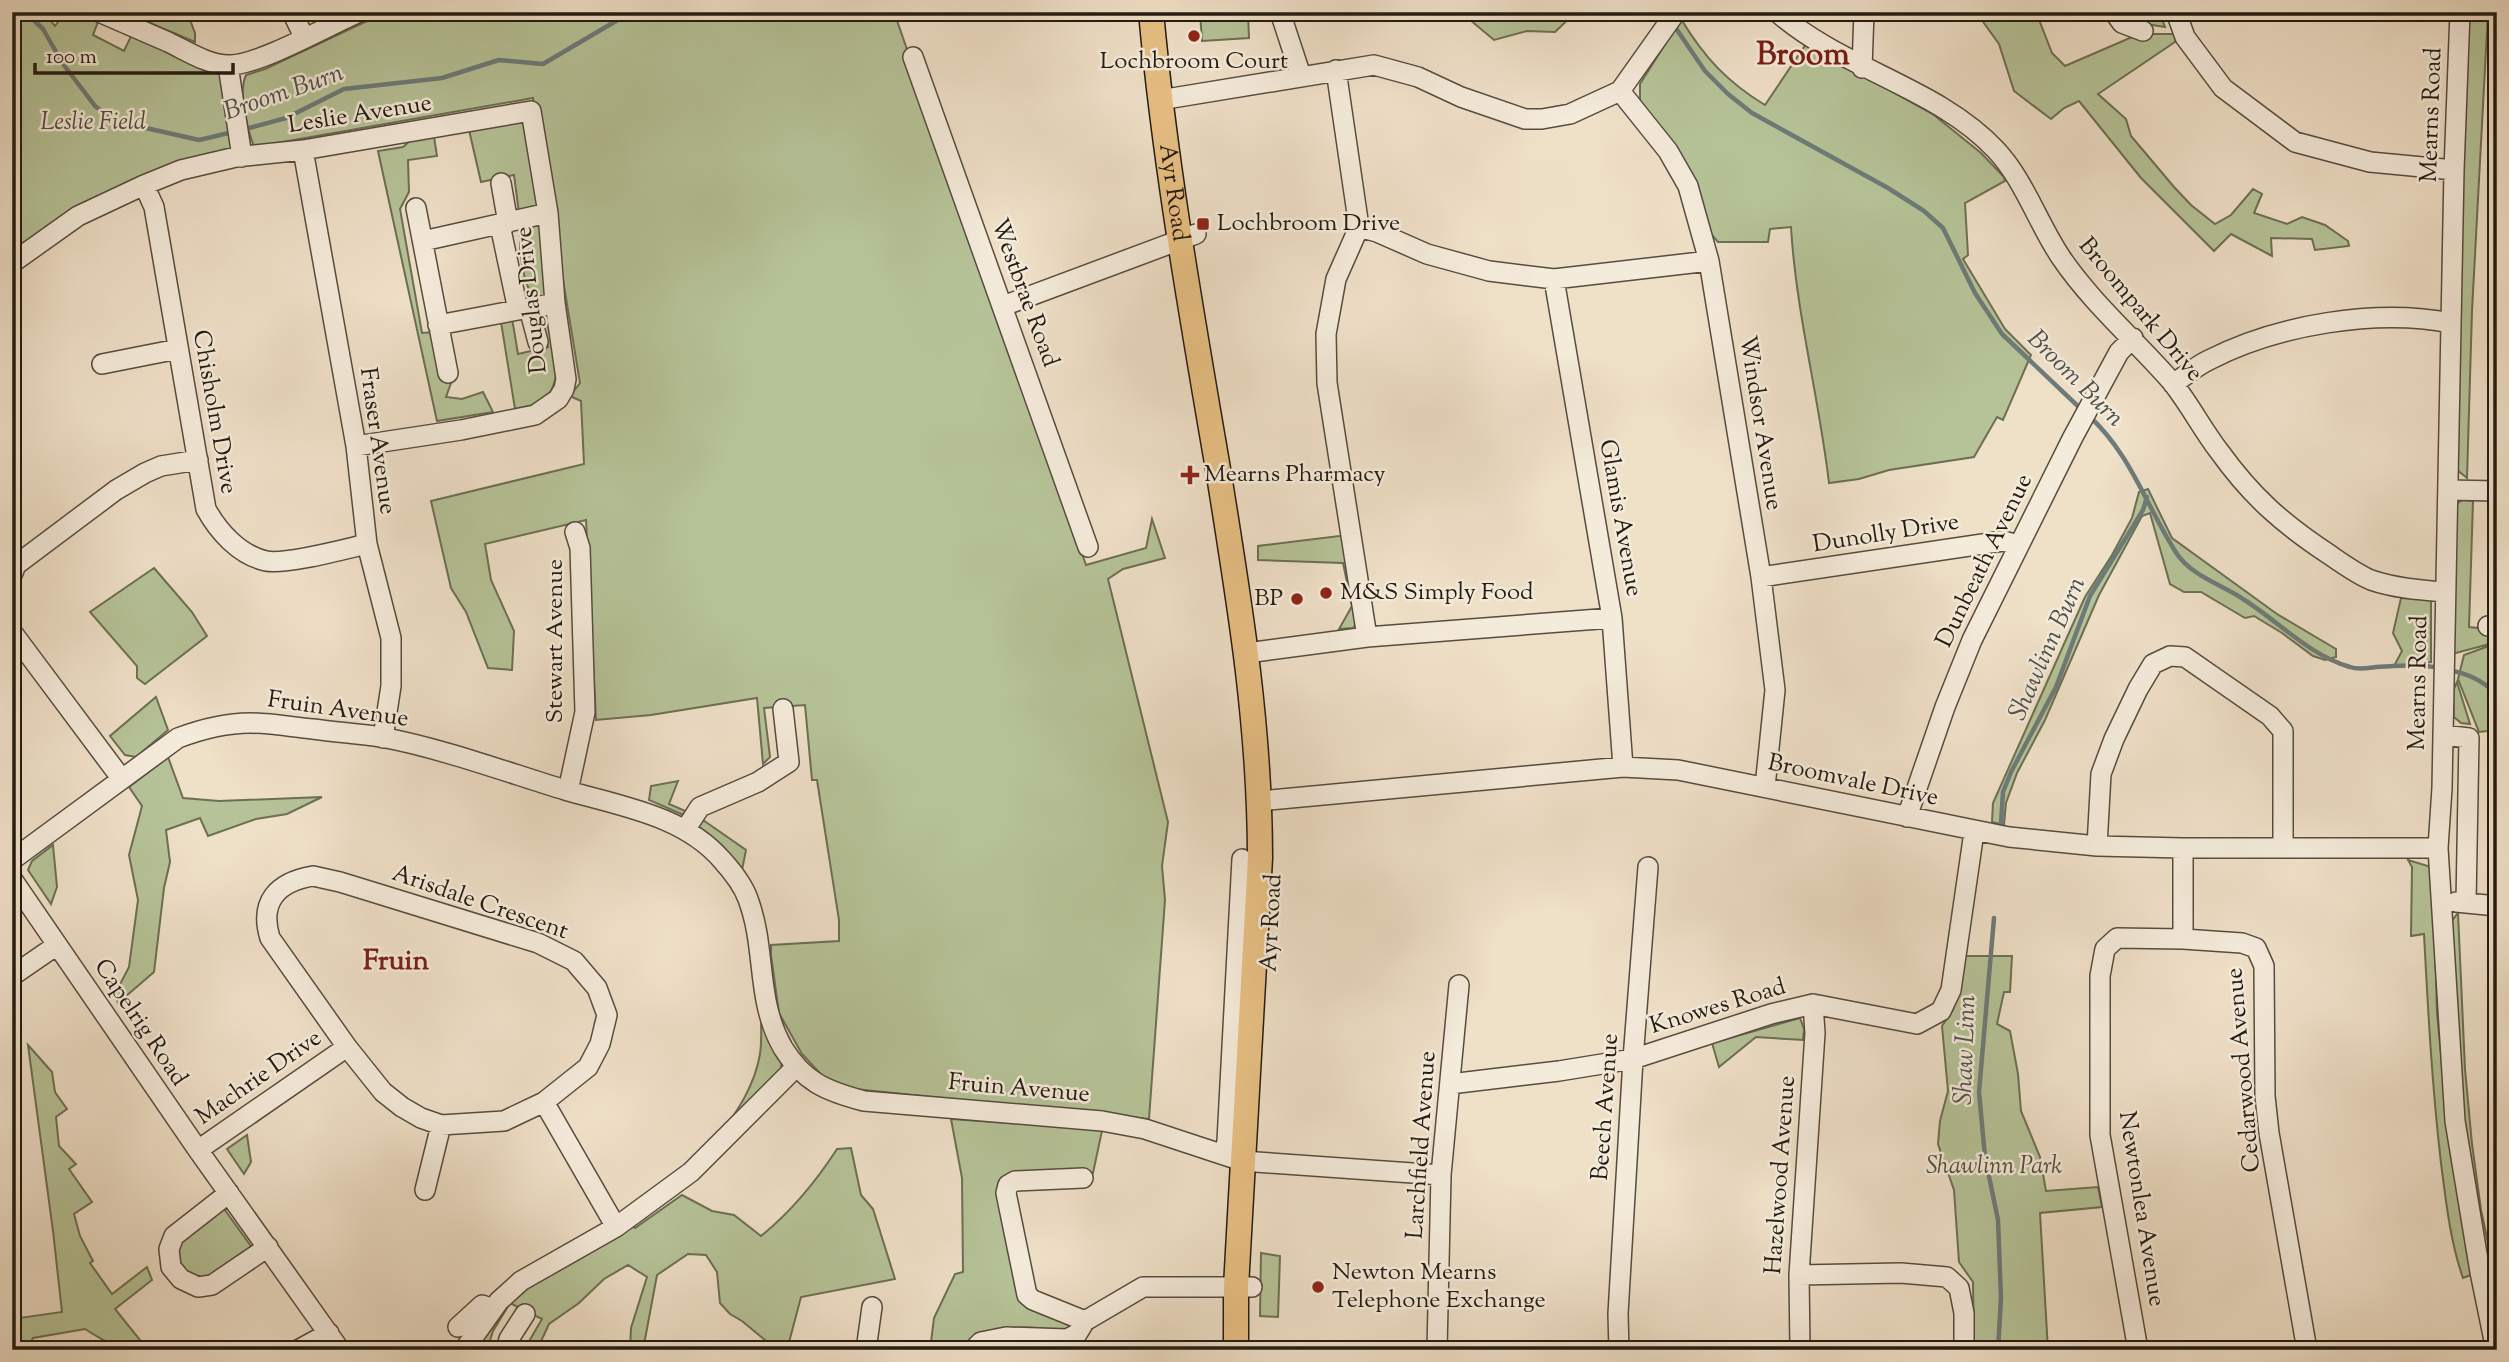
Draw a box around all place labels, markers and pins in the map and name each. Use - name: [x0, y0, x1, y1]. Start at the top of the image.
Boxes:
- marker: Lochbroom Court: [1186, 28, 1202, 44]
- place label: Lochbroom Court: [1100, 45, 1288, 79]
- place label: Lochbroom Drive: [1217, 207, 1400, 241]
- marker: Lochbroom Drive: [1195, 216, 1211, 232]
- place label: Mearns Pharmacy: [1204, 458, 1385, 492]
- marker: Mearns Pharmacy: [1182, 467, 1198, 483]
- place label: M&S Simply Food: [1340, 576, 1534, 610]
- place label: BP: [1254, 582, 1283, 616]
- marker: M&S Simply Food: [1318, 585, 1334, 601]
- marker: BP: [1289, 591, 1305, 607]
- place label: Newton Mearns Telephone Exchange: [1332, 1256, 1546, 1318]
- marker: Newton Mearns Telephone Exchange: [1310, 1279, 1326, 1295]

